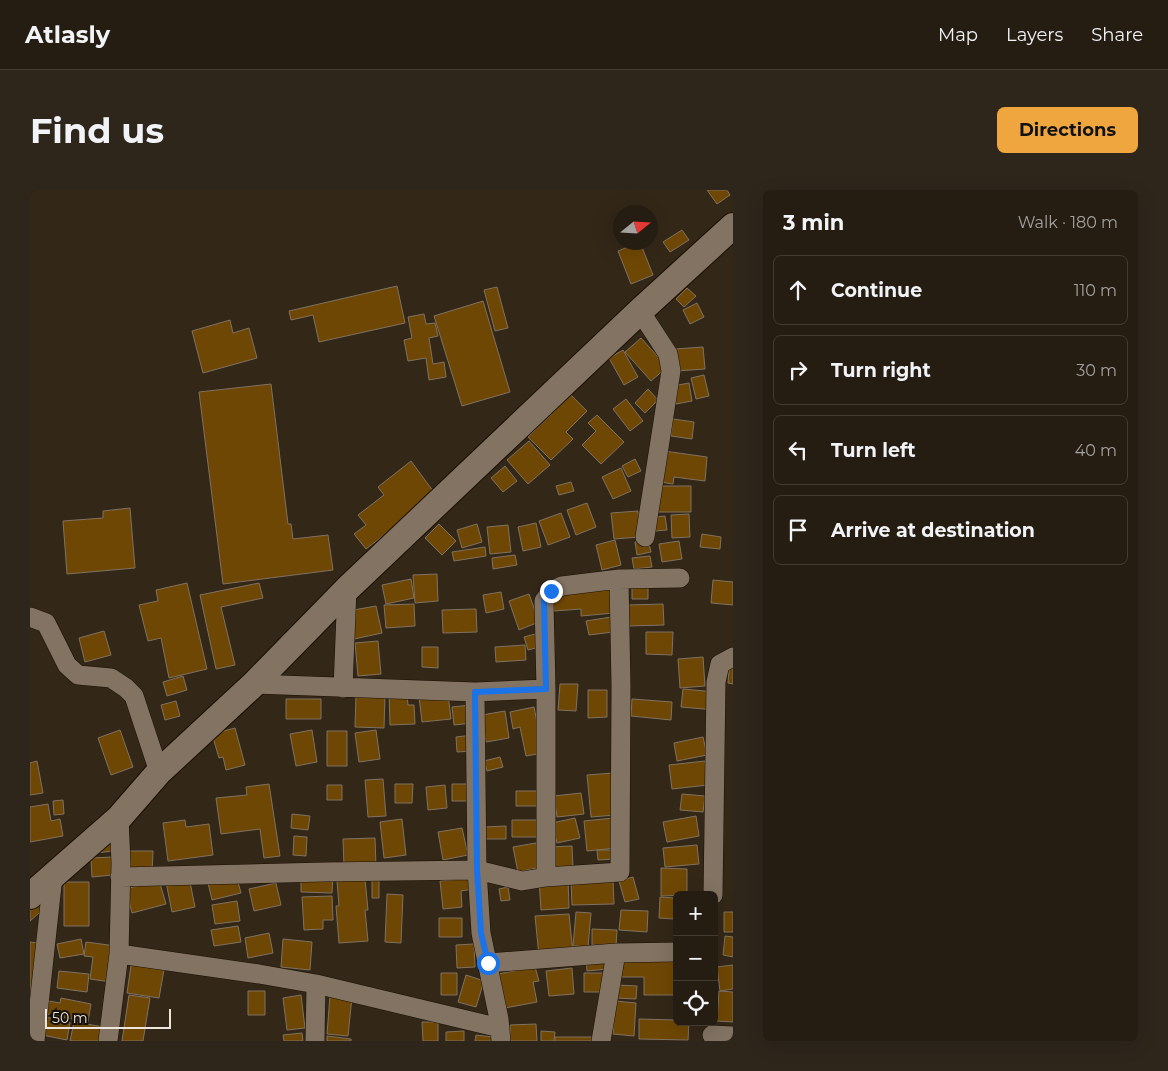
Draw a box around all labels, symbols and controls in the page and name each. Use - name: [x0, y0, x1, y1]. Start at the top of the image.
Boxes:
- text: Atlasly: [25, 20, 110, 49]
- text: Map: [938, 24, 978, 46]
- text: Layers: [1006, 24, 1063, 46]
- text: Share: [1091, 24, 1143, 46]
- button: Directions: [997, 107, 1138, 153]
- text: Find us: [30, 109, 164, 152]
- north arrow: [613, 205, 658, 250]
- text: 3 min: [783, 210, 844, 235]
- text: Walk · 180 m: [1018, 213, 1118, 232]
- icon: ahead: [784, 276, 812, 304]
- text: Continue: [831, 279, 922, 302]
- text: 110 m: [1074, 281, 1117, 300]
- icon: right: [784, 356, 812, 384]
- text: Turn right: [831, 359, 931, 382]
- text: 30 m: [1076, 361, 1117, 380]
- icon: left: [784, 436, 812, 464]
- text: Turn left: [831, 439, 916, 462]
- text: 40 m: [1075, 441, 1117, 460]
- icon: arrive: [784, 516, 812, 544]
- text: Arrive at destination: [831, 519, 1035, 542]
- route end: [540, 580, 563, 603]
- map controls: [673, 891, 718, 1026]
- button: +: [673, 891, 718, 936]
- button: −: [673, 936, 718, 981]
- route start: [477, 952, 500, 975]
- button: locate: [673, 981, 718, 1026]
- scale bar: [45, 1006, 171, 1029]
- text: 50 m: [52, 1009, 88, 1027]

